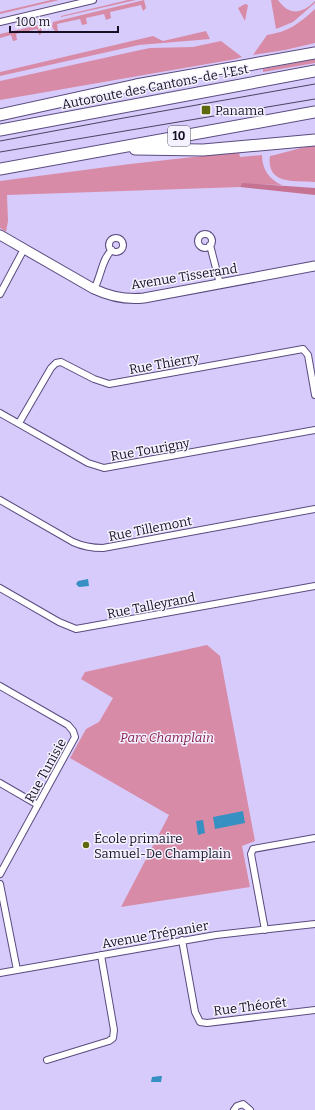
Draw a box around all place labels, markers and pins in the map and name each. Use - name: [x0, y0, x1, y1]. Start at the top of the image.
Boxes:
- place label: Panama: [215, 103, 264, 118]
- marker: Panama: [200, 104, 212, 116]
- place label: École primaire Samuel-De Champlain: [94, 831, 232, 861]
- marker: École primaire Samuel-De Champlain: [81, 840, 91, 850]

